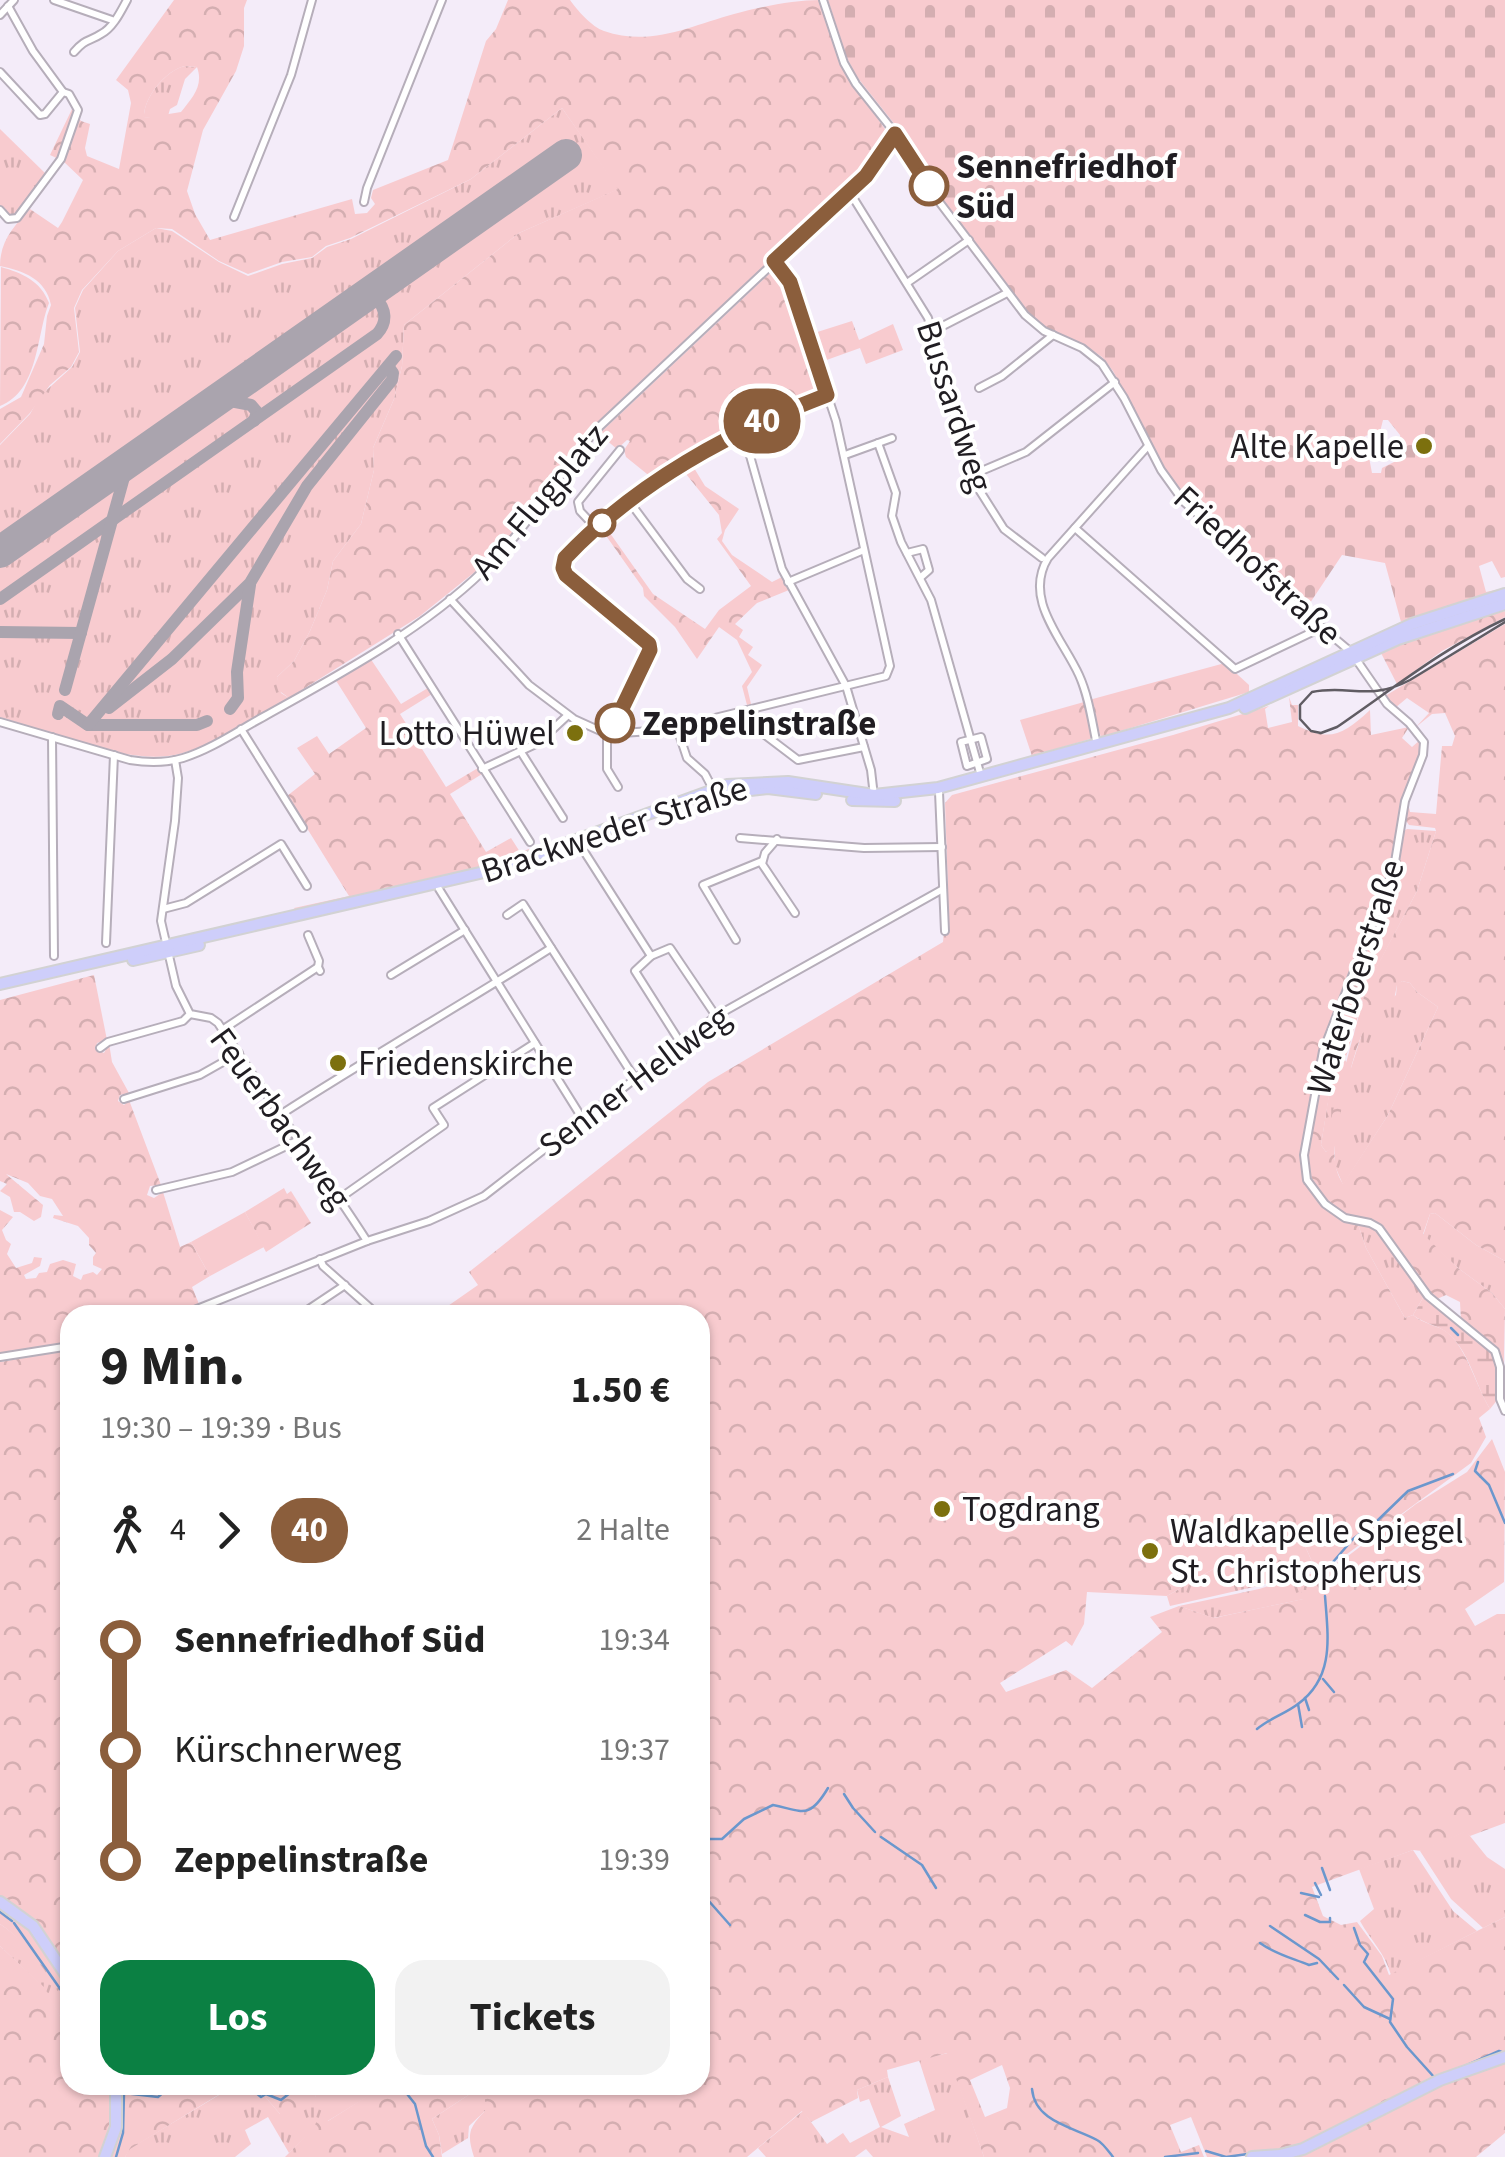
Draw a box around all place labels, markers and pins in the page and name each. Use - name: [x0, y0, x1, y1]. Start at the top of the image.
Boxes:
- place label: Sennefriedhof Süd: [956, 142, 1179, 232]
- marker: Sennefriedhof Süd: [910, 167, 948, 205]
- place label: Alte Kapelle: [1230, 422, 1404, 472]
- marker: Alte Kapelle: [1413, 435, 1435, 457]
- unlabelled marker: [589, 510, 615, 536]
- place label: Zeppelinstraße: [642, 699, 876, 749]
- marker: Zeppelinstraße: [596, 704, 634, 742]
- place label: Lotto Hüwel: [378, 709, 555, 759]
- marker: Lotto Hüwel: [564, 722, 586, 744]
- place label: Friedenskirche: [358, 1039, 573, 1089]
- marker: Friedenskirche: [327, 1052, 349, 1074]
- place label: Togdrang: [962, 1485, 1100, 1535]
- marker: Togdrang: [931, 1498, 953, 1520]
- place label: Waldkapelle Spiegel St. Christopherus: [1170, 1507, 1464, 1597]
- marker: Waldkapelle Spiegel St. Christopherus: [1139, 1540, 1161, 1562]

